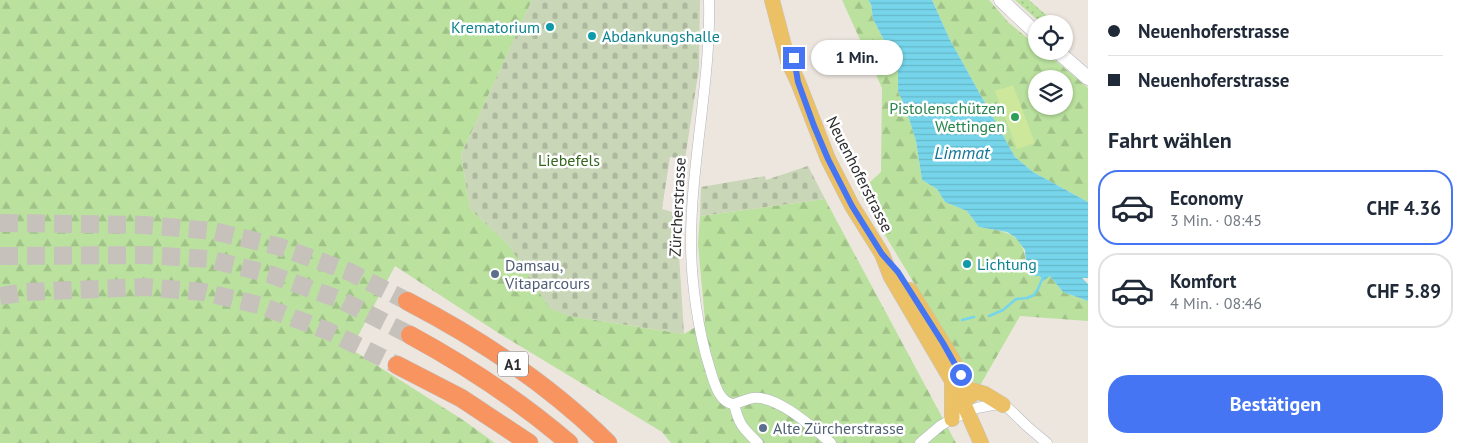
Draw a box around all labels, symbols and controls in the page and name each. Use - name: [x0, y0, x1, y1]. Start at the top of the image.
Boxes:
- map controls: [1028, 15, 1073, 115]
- button: locate: [1028, 15, 1073, 60]
- place label: Krematorium: [451, 17, 540, 37]
- text: Neuenhoferstrasse: [1138, 19, 1289, 43]
- marker: Krematorium: [544, 21, 556, 33]
- place label: Abdankungshalle: [602, 26, 720, 46]
- marker: Abdankungshalle: [586, 30, 598, 42]
- callout: 1 Min.: [812, 40, 904, 76]
- route end: [783, 47, 805, 69]
- text: 1 Min.: [836, 47, 878, 67]
- text: Neuenhoferstrasse: [1138, 68, 1289, 92]
- button: layers: [1028, 70, 1073, 115]
- place label: Pistolenschützen Wettingen: [889, 98, 1005, 136]
- marker: Pistolenschützen Wettingen: [1009, 111, 1021, 123]
- street label: Neuenhoferstrasse: [822, 113, 898, 235]
- text: Fahrt wählen: [1108, 126, 1232, 154]
- water label: Limmat: [934, 141, 991, 164]
- park label: Liebefels: [538, 150, 600, 170]
- street label: Zürcherstrasse: [664, 157, 690, 257]
- icon: car: [1110, 185, 1155, 230]
- text: Economy: [1170, 186, 1243, 210]
- text: CHF 4.36: [1367, 196, 1441, 220]
- text: 3 Min. · 08:45: [1170, 210, 1262, 230]
- place label: Lichtung: [977, 254, 1037, 274]
- place label: Damsau, Vitaparcours: [504, 255, 590, 293]
- marker: Lichtung: [961, 258, 973, 270]
- marker: Damsau, Vitaparcours: [489, 268, 501, 280]
- icon: car: [1110, 268, 1155, 313]
- text: Komfort: [1170, 269, 1236, 293]
- text: CHF 5.89: [1367, 279, 1441, 303]
- text: 4 Min. · 08:46: [1170, 293, 1262, 313]
- road number: A1: [498, 352, 528, 376]
- route start: [950, 364, 972, 386]
- button: Bestätigen: [1108, 375, 1443, 433]
- place label: Alte Zürcherstrasse: [773, 418, 904, 438]
- marker: Alte Zürcherstrasse: [757, 422, 769, 434]

